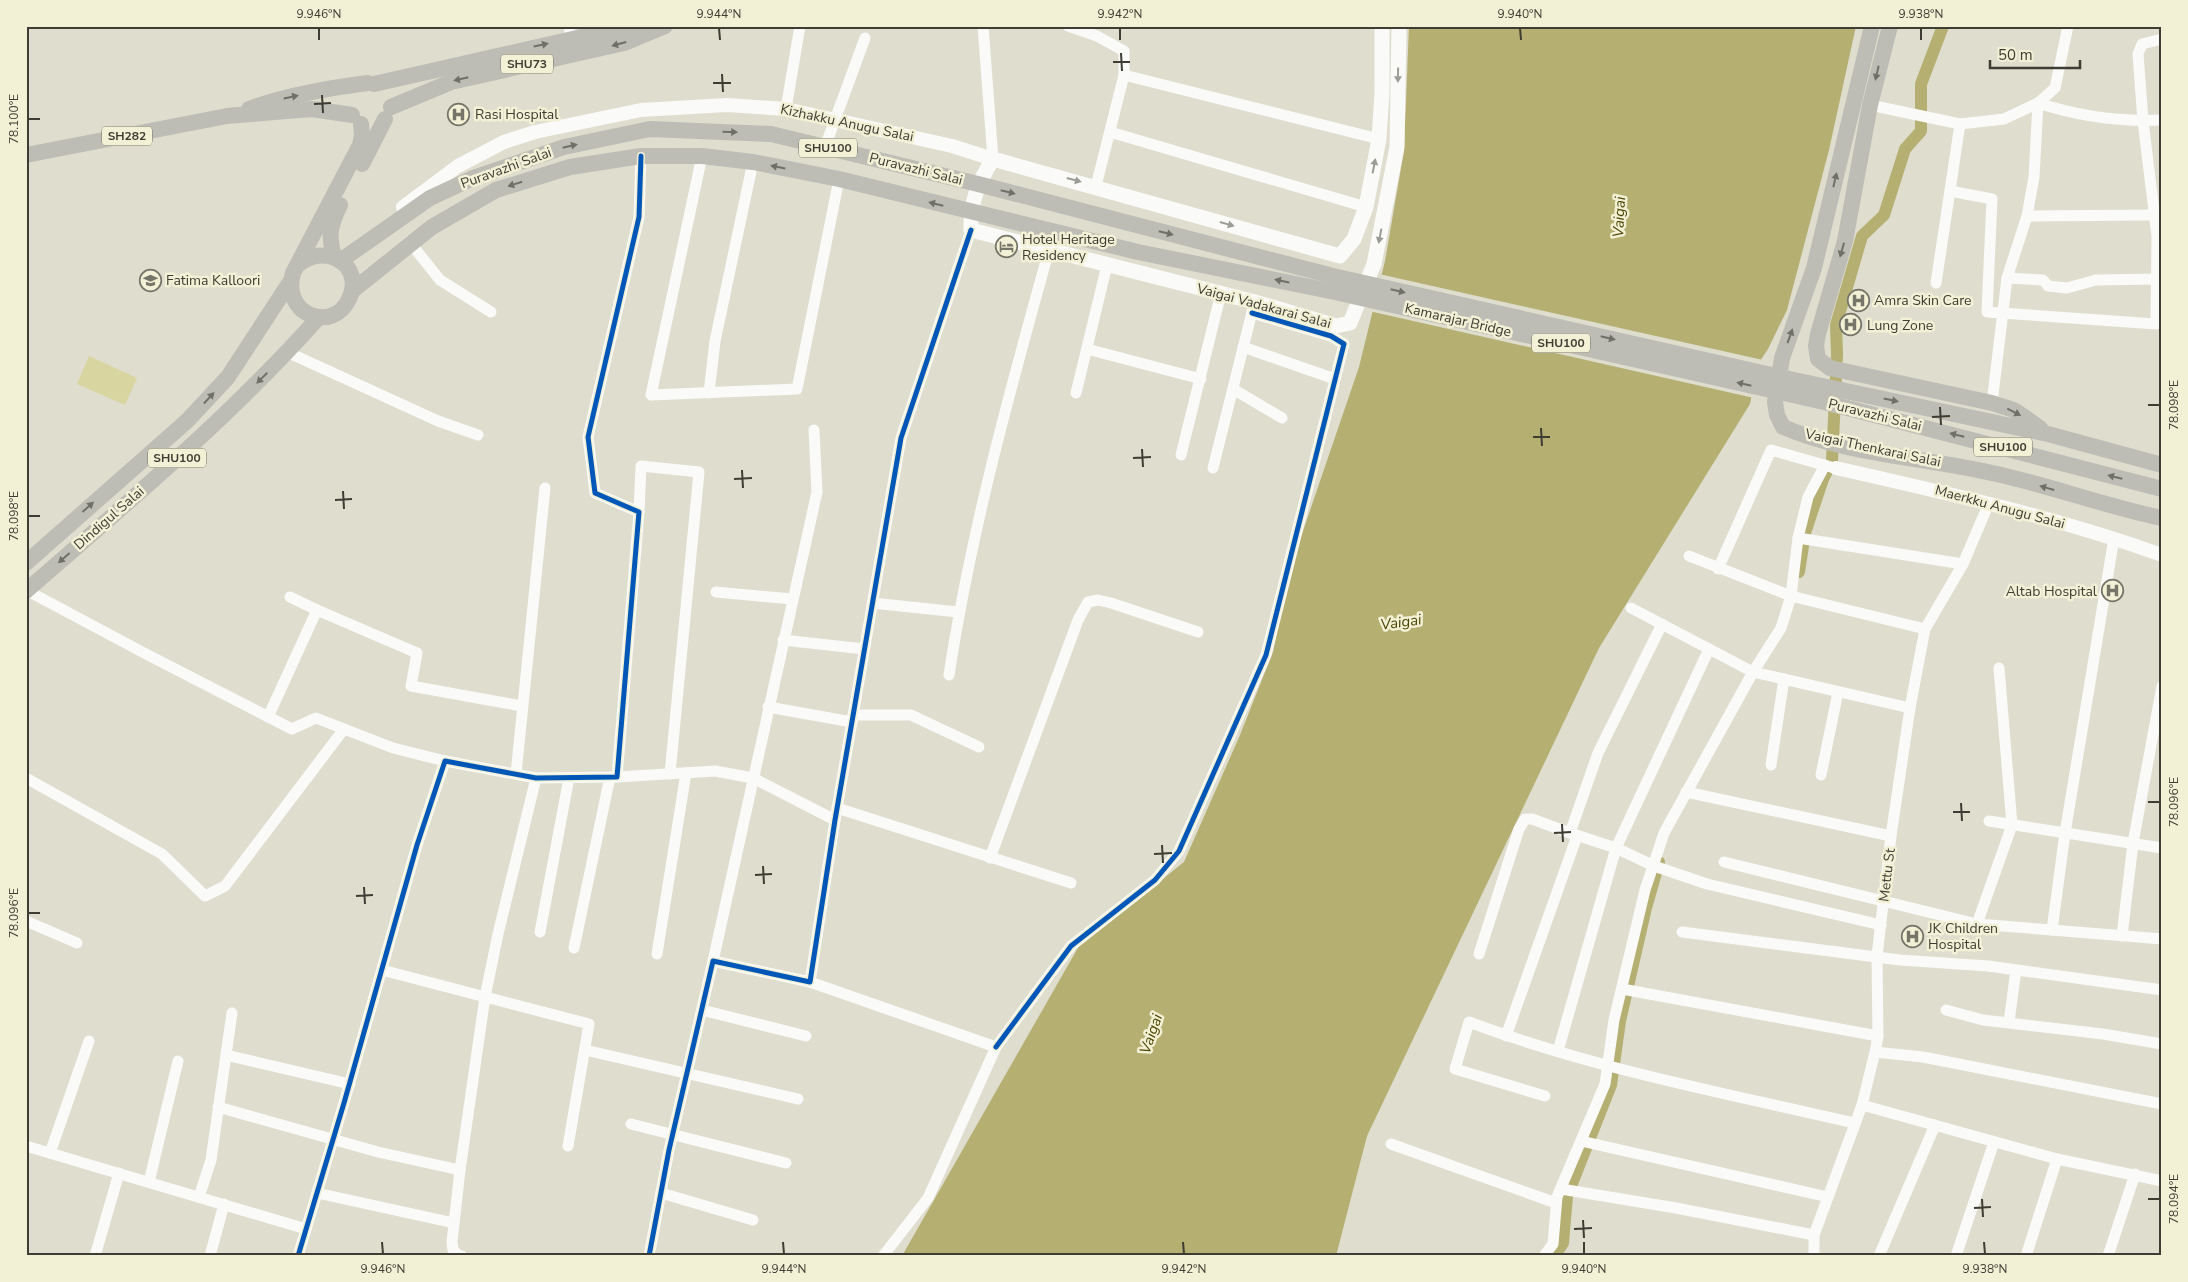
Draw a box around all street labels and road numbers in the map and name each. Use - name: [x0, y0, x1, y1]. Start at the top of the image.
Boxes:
- road number: SHU73: [501, 54, 553, 74]
- street label: Kizhakku Anugu Salai: [779, 100, 915, 146]
- road number: SH282: [102, 126, 152, 146]
- road number: SHU100: [799, 138, 857, 158]
- street label: Puravazhi Salai: [458, 143, 554, 193]
- street label: Puravazhi Salai: [867, 148, 965, 190]
- street label: Vaigai Vadakarai Salai: [1194, 279, 1333, 333]
- street label: Kamarajar Bridge: [1403, 299, 1513, 341]
- road number: SHU100: [1532, 333, 1590, 352]
- street label: Puravazhi Salai: [1826, 394, 1924, 436]
- street label: Vaigai Thenkarai Salai: [1802, 424, 1943, 472]
- road number: SHU100: [1974, 438, 2032, 457]
- road number: SHU100: [148, 448, 206, 468]
- street label: Maerkku Anugu Salai: [1933, 481, 2067, 533]
- street label: Dindigul Salai: [70, 482, 148, 554]
- street label: Mettu St: [1874, 847, 1900, 903]

